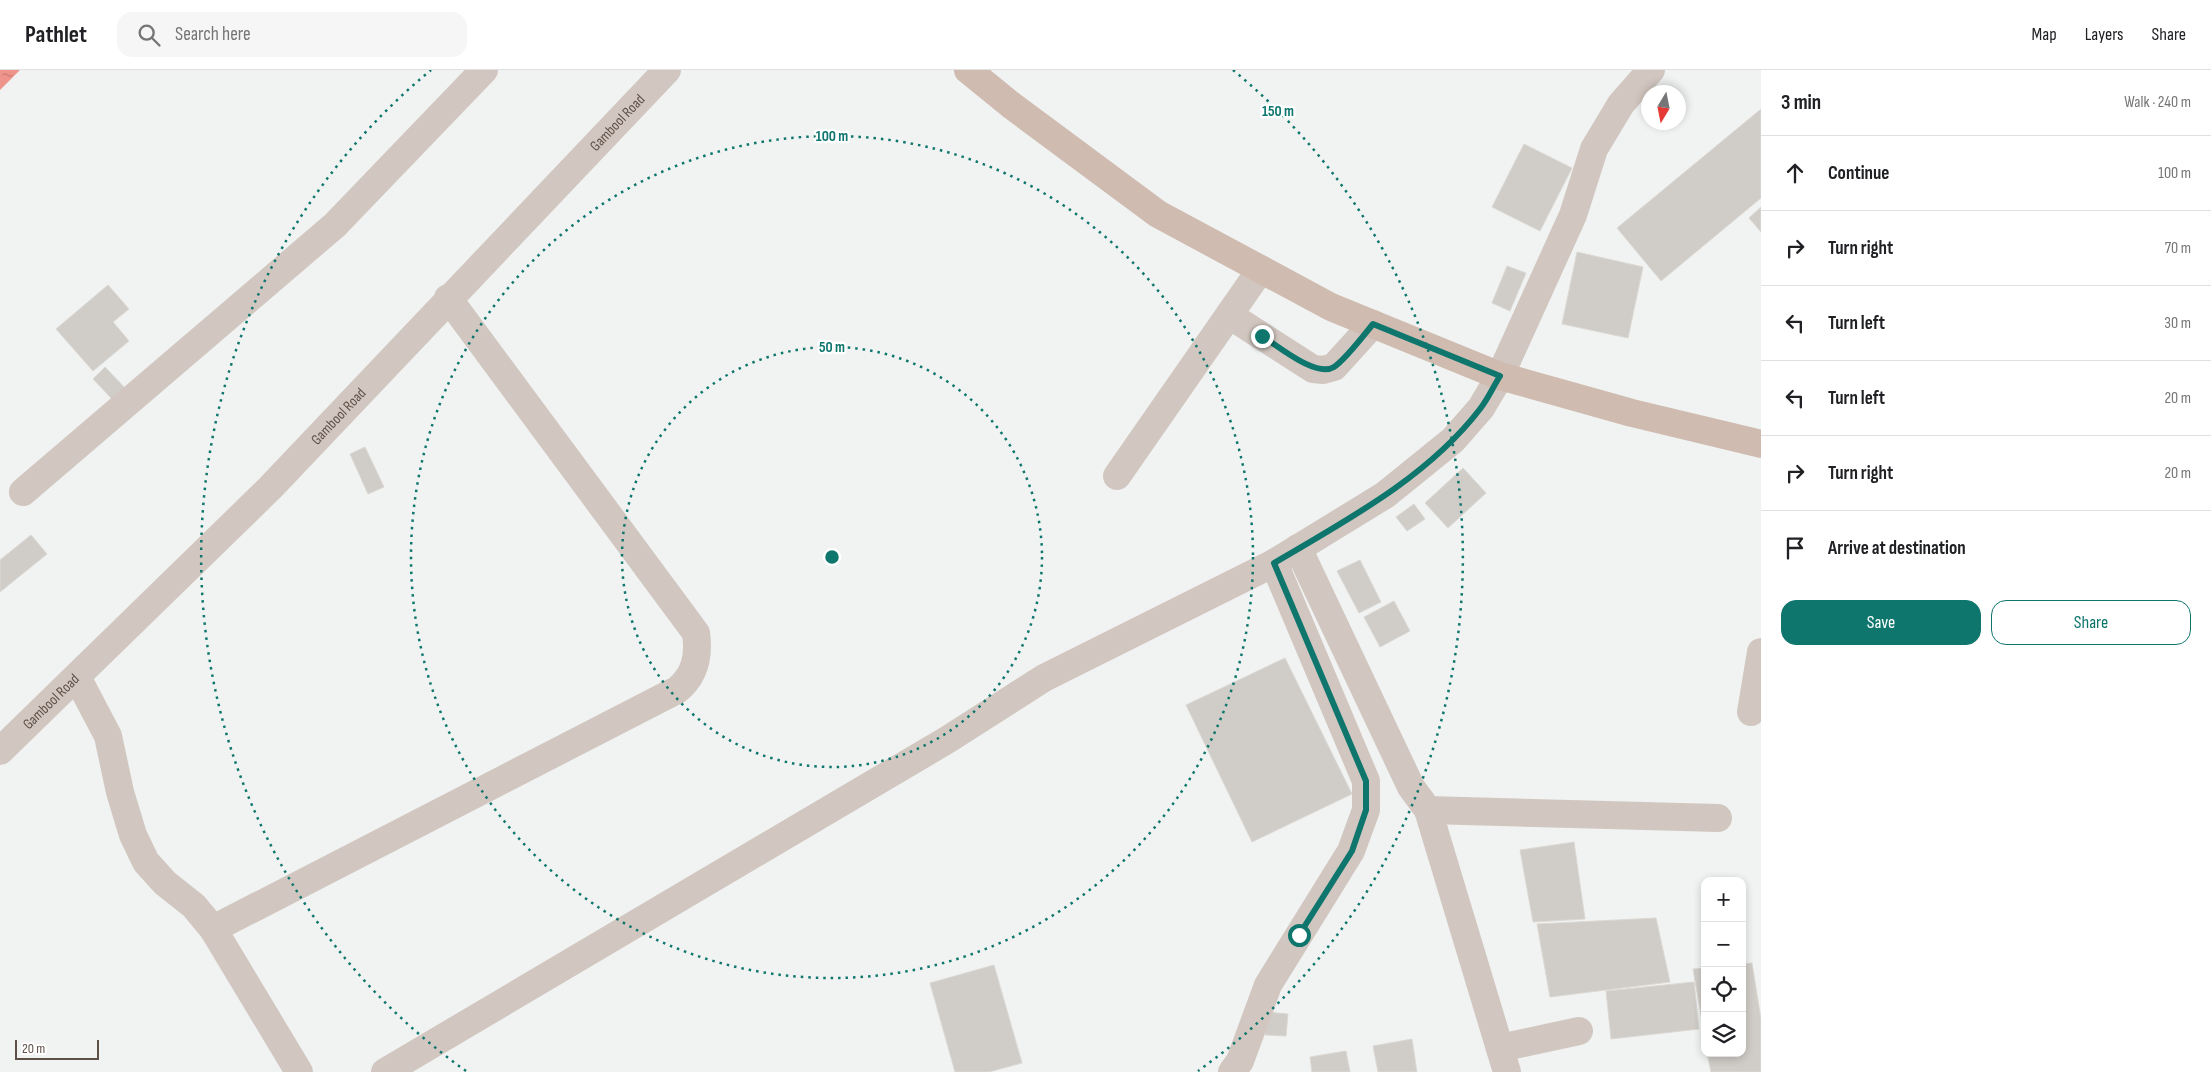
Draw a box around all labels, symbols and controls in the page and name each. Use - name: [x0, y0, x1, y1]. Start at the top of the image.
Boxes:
- search box: [117, 12, 467, 57]
- text: Pathlet: [25, 20, 87, 49]
- icon: search: [135, 21, 163, 49]
- text: Search here: [175, 23, 251, 46]
- text: Map: [2032, 24, 2057, 45]
- text: Layers: [2085, 24, 2124, 45]
- text: Share: [2152, 24, 2186, 45]
- north arrow: [1641, 85, 1686, 130]
- street label: Gambool Road: [586, 90, 649, 155]
- text: 3 min: [1781, 90, 1821, 115]
- text: Walk · 240 m: [2124, 93, 2191, 112]
- text: 150 m: [1262, 102, 1294, 121]
- text: 100 m: [816, 127, 848, 146]
- icon: ahead: [1781, 159, 1809, 187]
- text: Continue: [1828, 162, 1889, 185]
- text: 100 m: [2158, 164, 2191, 183]
- icon: right: [1781, 234, 1809, 262]
- text: Turn right: [1828, 237, 1893, 260]
- text: 70 m: [2165, 239, 2191, 258]
- icon: left: [1781, 309, 1809, 337]
- text: Turn left: [1828, 312, 1885, 335]
- text: 30 m: [2164, 314, 2191, 333]
- route end: [1251, 325, 1274, 348]
- text: 50 m: [819, 338, 845, 357]
- street label: Gambool Road: [307, 384, 370, 449]
- icon: left: [1781, 384, 1809, 412]
- text: Turn left: [1828, 387, 1885, 410]
- text: 20 m: [2164, 389, 2191, 408]
- icon: right: [1781, 459, 1809, 487]
- text: Turn right: [1828, 462, 1893, 485]
- text: 20 m: [2164, 464, 2191, 483]
- icon: arrive: [1781, 534, 1809, 562]
- text: Arrive at destination: [1828, 537, 1966, 560]
- centre of rings: [823, 548, 841, 566]
- button: Save: [1781, 600, 1981, 645]
- button: Share: [1991, 600, 2191, 645]
- street label: Gambool Road: [19, 670, 84, 734]
- map controls: [1701, 877, 1746, 1057]
- button: +: [1701, 877, 1746, 922]
- button: −: [1701, 922, 1746, 967]
- route start: [1288, 924, 1311, 947]
- button: locate: [1701, 967, 1746, 1012]
- button: layers: [1701, 1012, 1746, 1057]
- scale bar: [15, 1037, 99, 1060]
- text: 20 m: [22, 1040, 45, 1057]

